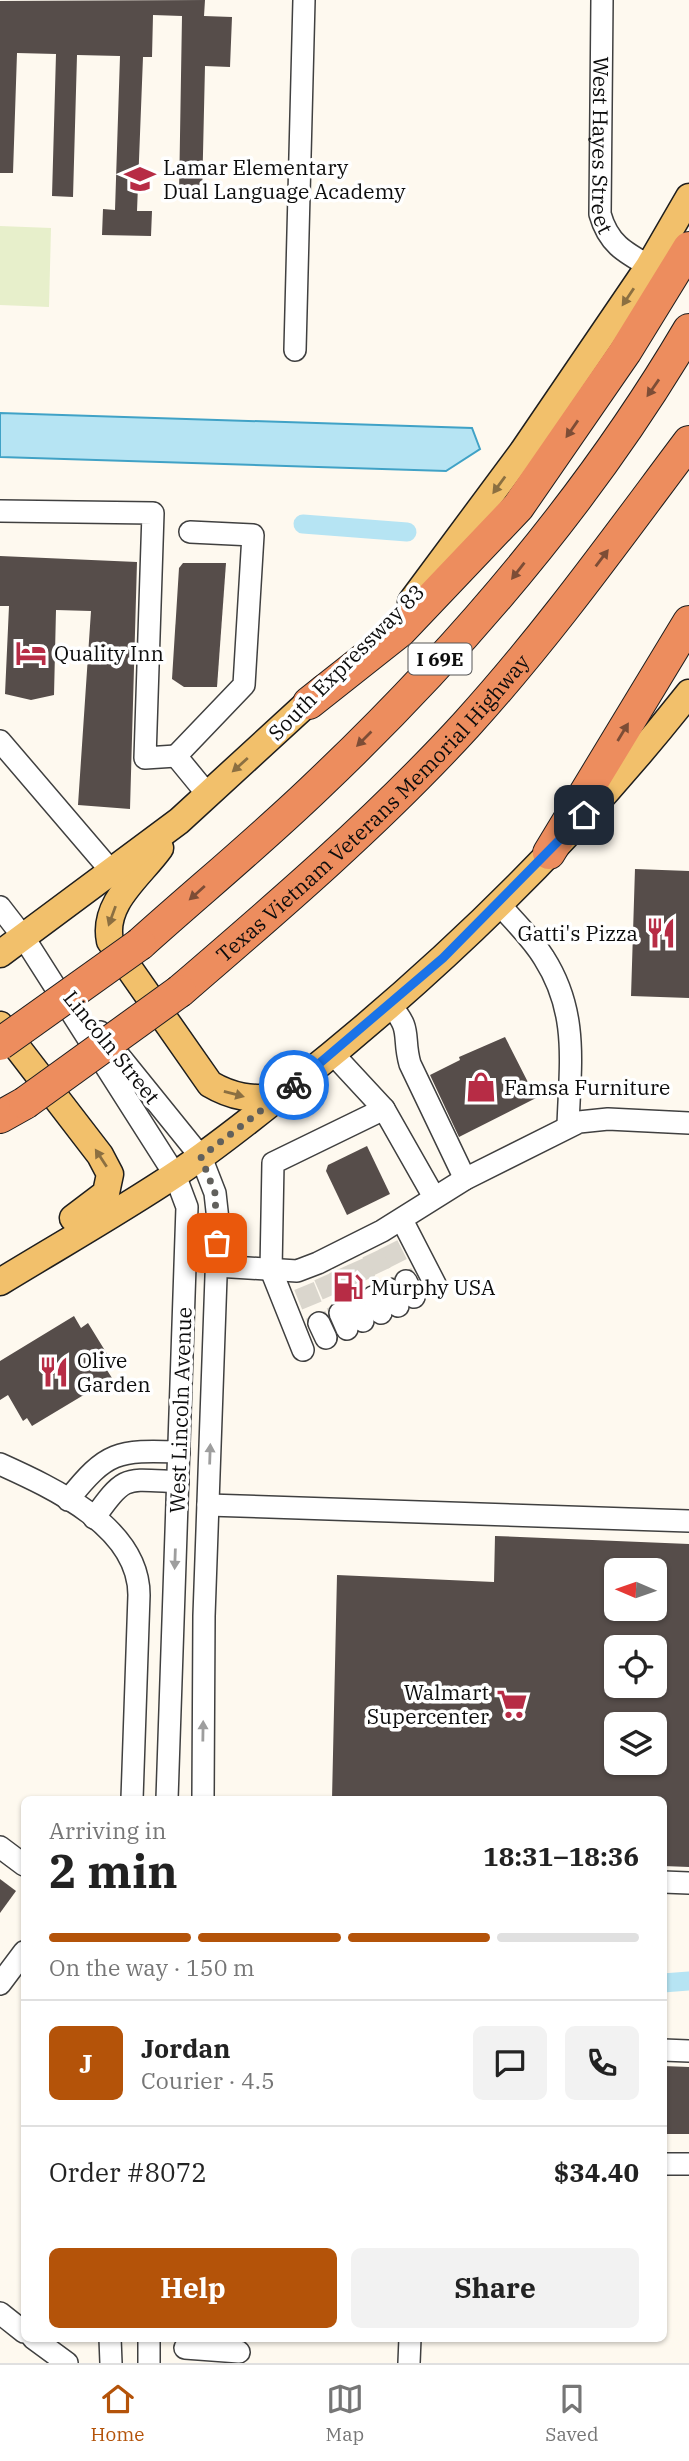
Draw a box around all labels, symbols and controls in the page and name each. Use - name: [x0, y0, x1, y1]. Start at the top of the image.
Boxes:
- street label: West Hayes Street: [586, 56, 620, 239]
- place label: Lamar Elementary Dual Language Academy: [163, 153, 406, 205]
- school or university icon: Lamar Elementary Dual Language Academy: [123, 162, 157, 196]
- one-way arrow: [621, 288, 635, 306]
- one-way arrow: [646, 379, 660, 397]
- one-way arrow: [565, 420, 579, 438]
- one-way arrow: [492, 475, 507, 493]
- one-way arrow: [595, 549, 610, 567]
- one-way arrow: [510, 561, 525, 579]
- street label: South Expressway 83: [262, 578, 430, 746]
- hotel icon: Quality Inn: [14, 636, 48, 670]
- place label: Quality Inn: [54, 639, 164, 667]
- road number: I 69E: [408, 644, 472, 674]
- street label: Texas Vietnam Veterans Memorial Highway: [210, 648, 536, 968]
- one-way arrow: [617, 723, 630, 742]
- one-way arrow: [356, 730, 373, 747]
- one-way arrow: [232, 757, 249, 773]
- pin: [554, 785, 614, 845]
- icon: home: [565, 796, 603, 834]
- one-way arrow: [188, 885, 206, 901]
- one-way arrow: [106, 905, 117, 926]
- restaurant icon: Gatti's Pizza: [644, 916, 678, 950]
- place label: Gatti's Pizza: [517, 919, 638, 947]
- street label: Lincoln Street: [58, 984, 166, 1110]
- courier: [259, 1050, 329, 1120]
- icon: bike: [275, 1066, 313, 1104]
- shop icon: Famsa Furniture: [464, 1070, 498, 1104]
- place label: Famsa Furniture: [504, 1073, 670, 1101]
- one-way arrow: [224, 1090, 245, 1100]
- one-way arrow: [94, 1149, 108, 1167]
- pin: [187, 1213, 247, 1273]
- icon: bag: [198, 1224, 236, 1262]
- fuel station icon: Murphy USA: [331, 1270, 365, 1304]
- place label: Murphy USA: [371, 1273, 496, 1301]
- street label: West Lincoln Avenue: [162, 1306, 198, 1514]
- place label: Olive Garden: [77, 1346, 151, 1398]
- restaurant icon: Olive Garden: [37, 1355, 71, 1389]
- one-way arrow: [204, 1443, 216, 1465]
- one-way arrow: [170, 1548, 181, 1570]
- north arrow: [604, 1558, 667, 1620]
- map controls: [604, 1558, 667, 1775]
- button: locate: [604, 1635, 667, 1698]
- place label: Walmart Supercenter: [367, 1678, 490, 1730]
- supermarket icon: Walmart Supercenter: [495, 1687, 529, 1721]
- button: layers: [604, 1712, 667, 1775]
- one-way arrow: [197, 1720, 209, 1742]
- text: Arriving in: [49, 1815, 166, 1845]
- text: 18:31–18:36: [483, 1839, 639, 1873]
- text: 2 min: [49, 1841, 178, 1901]
- text: On the way · 150 m: [49, 1952, 255, 1982]
- button: chat: [473, 2026, 547, 2100]
- button: phone: [565, 2026, 639, 2100]
- text: Jordan: [141, 2031, 231, 2065]
- text: J: [79, 2046, 93, 2080]
- text: Courier · 4.5: [141, 2065, 275, 2095]
- text: Order #8072: [49, 2155, 207, 2189]
- text: $34.40: [554, 2155, 639, 2189]
- button: Help: [49, 2248, 337, 2328]
- button: Share: [351, 2248, 639, 2328]
- tab: Home: [91, 2380, 145, 2446]
- tab: Map: [326, 2380, 364, 2446]
- tab: Saved: [545, 2380, 598, 2446]

